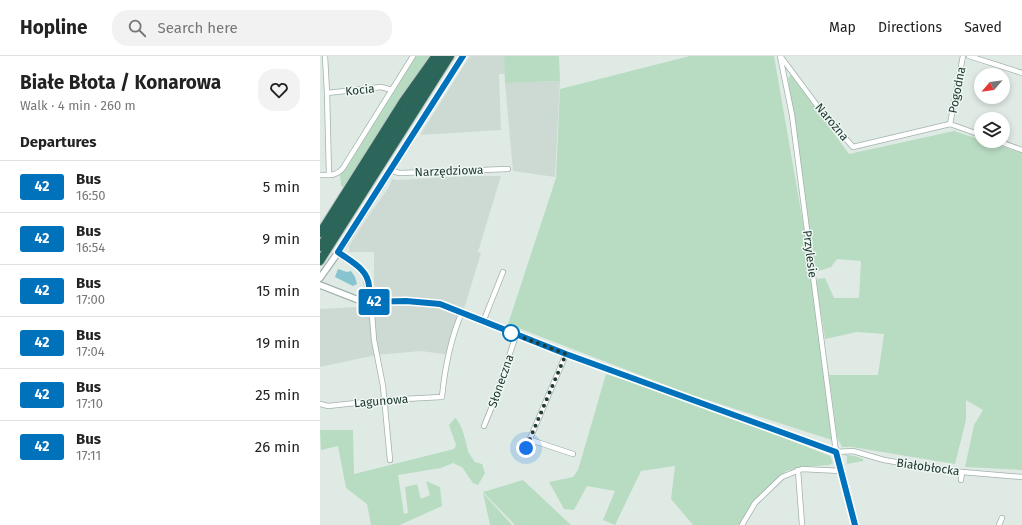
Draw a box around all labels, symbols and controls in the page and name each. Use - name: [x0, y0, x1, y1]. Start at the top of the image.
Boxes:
- search box: [112, 10, 392, 46]
- text: Hopline: [20, 16, 88, 39]
- icon: search: [126, 17, 148, 39]
- text: Search here: [158, 19, 238, 37]
- text: Map: [829, 19, 856, 36]
- text: Directions: [878, 19, 942, 36]
- text: Saved: [964, 19, 1002, 36]
- street label: Pogodna: [946, 65, 968, 115]
- north arrow: [974, 68, 1010, 104]
- map controls: [974, 68, 1010, 148]
- button: heart: [258, 69, 300, 111]
- text: Białe Błota / Konarowa: [20, 71, 221, 94]
- street label: Kocia: [345, 81, 375, 99]
- text: Walk · 4 min · 260 m: [20, 98, 136, 113]
- street label: Narożna: [812, 100, 852, 144]
- button: layers: [974, 112, 1010, 148]
- text: Departures: [20, 133, 97, 151]
- street label: Narzędziowa: [414, 163, 484, 179]
- text: Bus: [76, 170, 101, 188]
- text: 42: [35, 178, 49, 195]
- text: 5 min: [263, 178, 300, 196]
- text: 16:50: [76, 188, 106, 203]
- text: Bus: [76, 222, 101, 240]
- street label: Przylesie: [800, 229, 820, 279]
- text: 42: [35, 230, 49, 247]
- text: 9 min: [262, 230, 300, 248]
- text: 16:54: [76, 240, 105, 255]
- text: Bus: [76, 274, 101, 292]
- text: 42: [35, 282, 49, 299]
- text: 15 min: [256, 282, 300, 300]
- line badge: 42: [356, 289, 392, 315]
- text: 17:00: [76, 292, 105, 307]
- text: 42: [367, 293, 381, 310]
- unlabelled marker: [502, 324, 520, 342]
- text: Bus: [76, 326, 101, 344]
- text: 42: [35, 334, 49, 351]
- text: 19 min: [256, 334, 300, 352]
- text: 17:04: [76, 344, 105, 359]
- street label: Słoneczna: [485, 353, 517, 409]
- text: Bus: [76, 378, 101, 396]
- text: 42: [35, 386, 49, 403]
- text: 25 min: [255, 386, 300, 404]
- street label: Lagunowa: [353, 392, 409, 410]
- text: 17:10: [76, 396, 103, 411]
- text: Bus: [76, 430, 101, 448]
- text: 42: [35, 438, 49, 455]
- text: 26 min: [255, 438, 300, 456]
- your location: [516, 438, 536, 458]
- text: 17:11: [76, 448, 101, 463]
- street label: Białobłocka: [895, 456, 961, 478]

